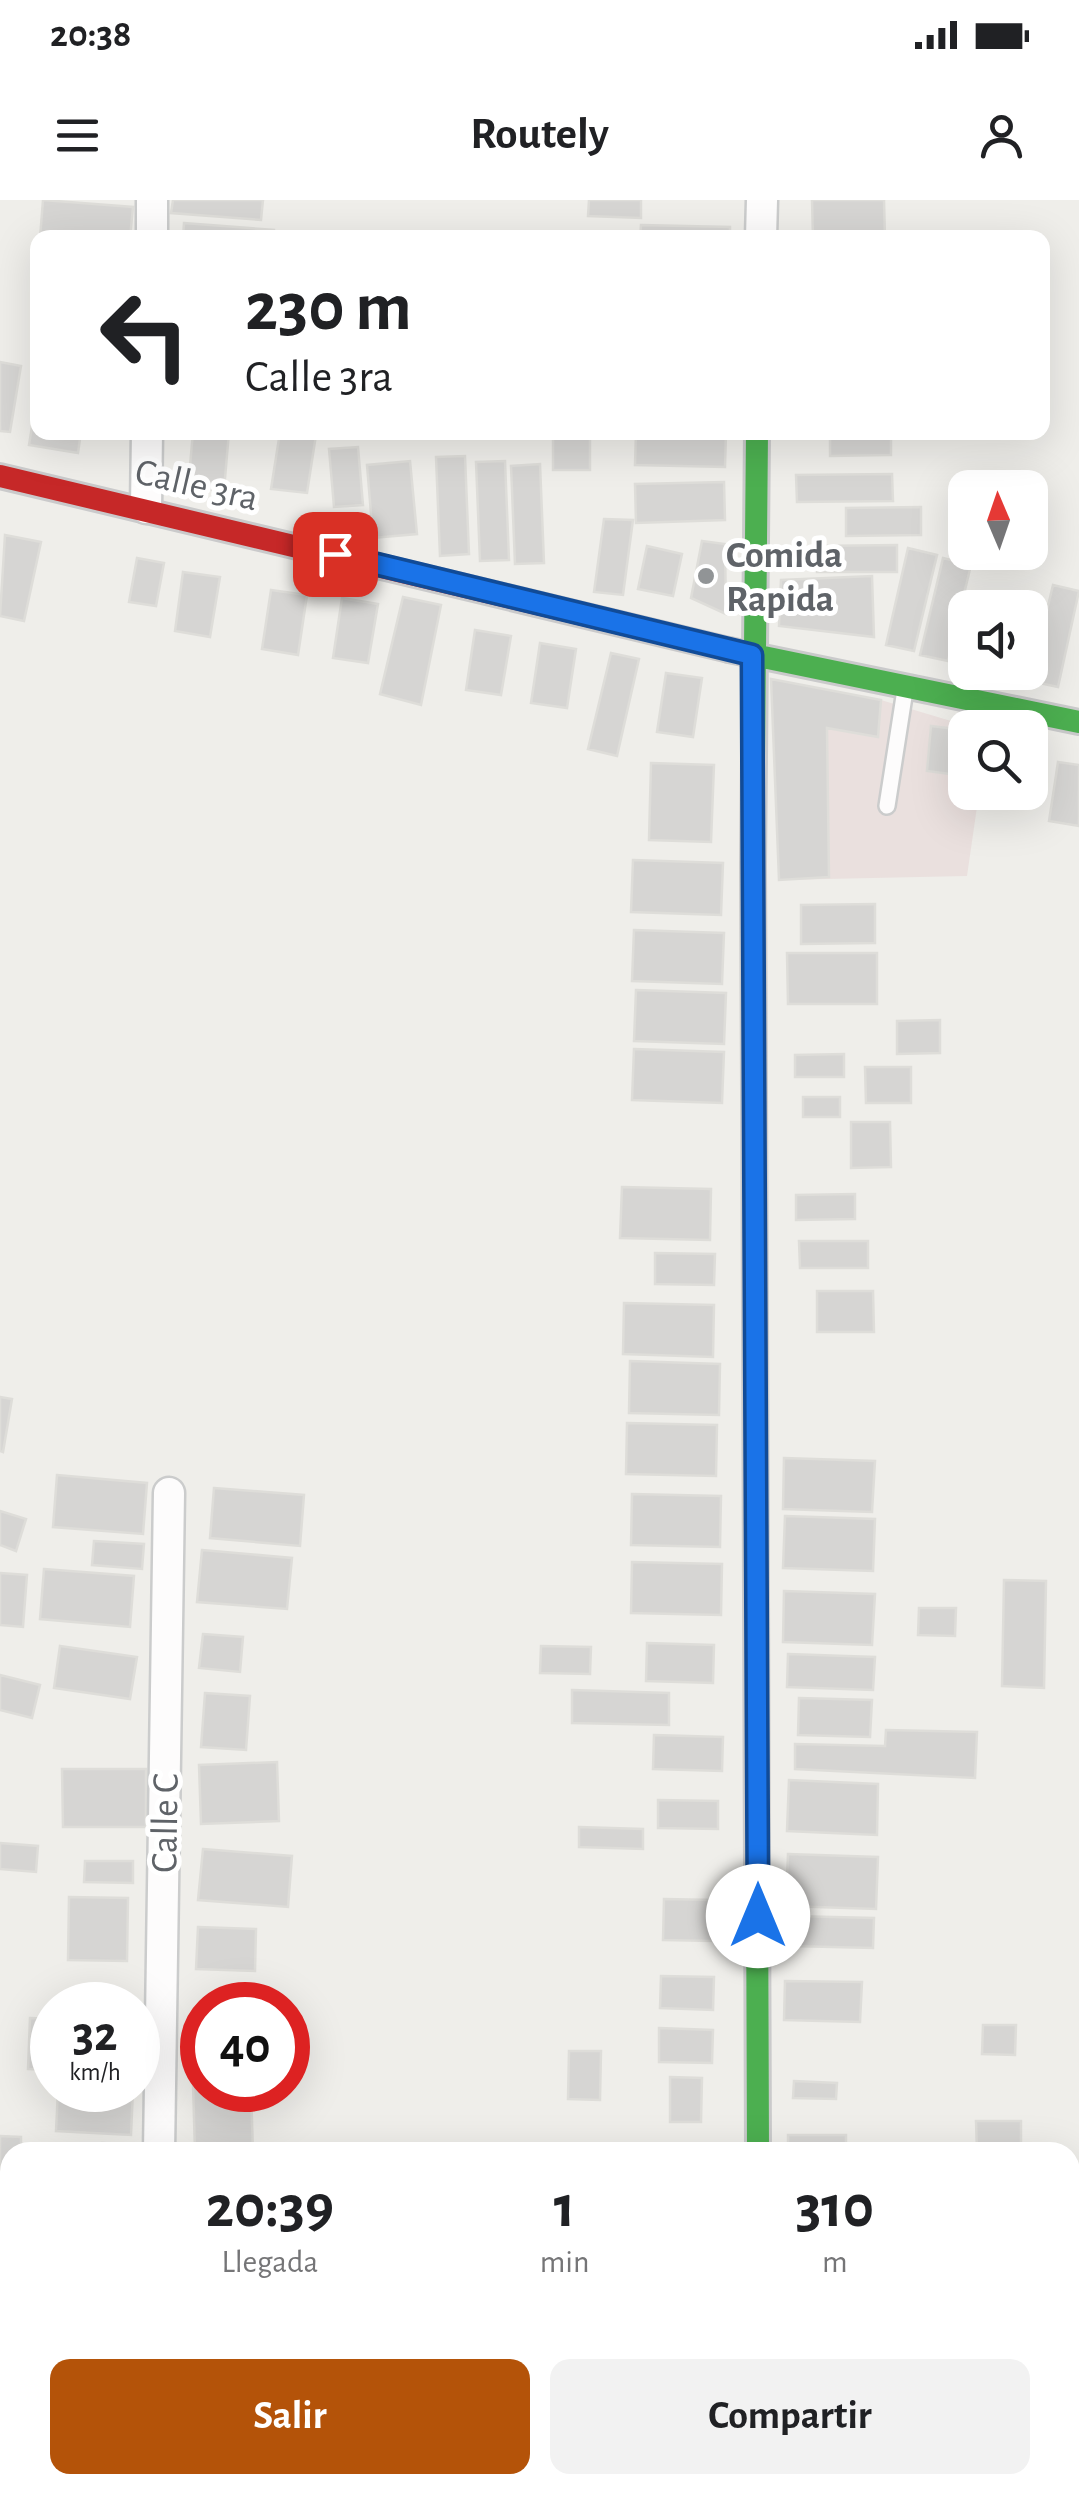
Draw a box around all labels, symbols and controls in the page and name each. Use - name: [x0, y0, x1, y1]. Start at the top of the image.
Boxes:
- text: 20:38: [50, 16, 132, 54]
- icon: menu: [50, 108, 105, 163]
- icon: person: [974, 108, 1029, 163]
- text: Routely: [470, 112, 609, 157]
- icon: left: [80, 270, 210, 400]
- text: 230 m: [245, 273, 412, 343]
- text: Calle 3ra: [245, 355, 393, 400]
- street label: Calle 3ra: [131, 453, 262, 519]
- north arrow: [948, 470, 1048, 570]
- map controls: [948, 470, 1048, 810]
- pin: [293, 512, 378, 597]
- icon: arrive: [308, 527, 363, 582]
- place label: Comida Rapida: [726, 537, 842, 619]
- marker: Comida Rapida: [695, 565, 717, 587]
- button: sound: [948, 590, 1048, 690]
- button: search: [948, 710, 1048, 810]
- street label: Calle C: [146, 1773, 186, 1873]
- position arrow: [706, 1864, 810, 1968]
- speed limit sign: 40: [180, 1982, 310, 2112]
- text: 32: [72, 2010, 118, 2060]
- text: km/h: [69, 2060, 121, 2085]
- text: 20:39: [206, 2178, 334, 2238]
- text: 1: [554, 2178, 575, 2238]
- text: 310: [795, 2178, 874, 2238]
- text: Llegada: [221, 2246, 318, 2278]
- text: min: [540, 2246, 590, 2278]
- text: m: [822, 2246, 848, 2278]
- button: Salir: [50, 2359, 530, 2474]
- button: Compartir: [550, 2359, 1030, 2474]

